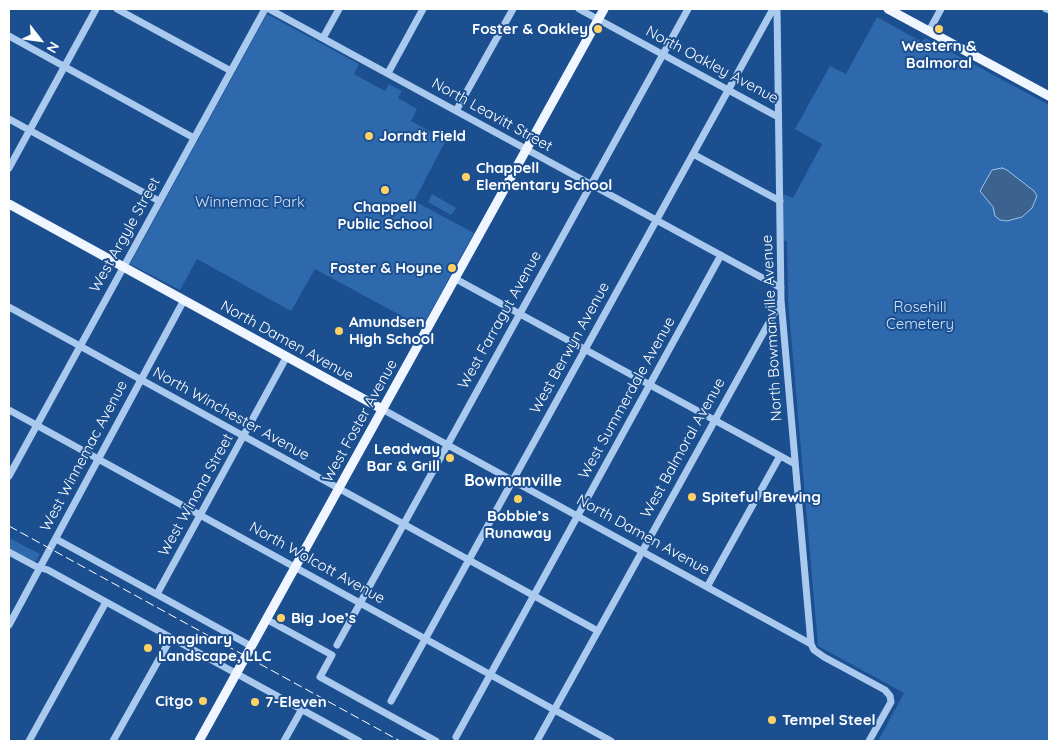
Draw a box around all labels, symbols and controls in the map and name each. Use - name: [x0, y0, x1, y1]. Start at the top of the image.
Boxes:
- north arrow: [15, 15, 65, 65]
- place label: Foster & Oakley: [472, 20, 588, 38]
- street label: North Oakley Avenue: [643, 22, 781, 108]
- marker: Foster & Oakley: [592, 23, 604, 35]
- marker: Western & Balmoral: [933, 23, 945, 35]
- place label: Western & Balmoral: [901, 37, 977, 72]
- text: N: [43, 39, 63, 56]
- street label: North Leavitt Street: [428, 74, 556, 156]
- place label: Jorndt Field: [379, 127, 466, 145]
- marker: Jorndt Field: [363, 130, 375, 142]
- place label: Chappell Elementary School: [476, 159, 612, 194]
- marker: Chappell Elementary School: [460, 171, 472, 183]
- street label: West Argyle Street: [86, 174, 164, 296]
- marker: Chappell Public School: [379, 184, 391, 196]
- park label: Winnemac Park: [195, 193, 305, 211]
- place label: Chappell Public School: [337, 198, 433, 233]
- street label: North Bowmanville Avenue: [758, 234, 786, 422]
- street label: West Farragut Avenue: [455, 248, 545, 392]
- place label: Foster & Hoyne: [330, 259, 442, 277]
- marker: Foster & Hoyne: [446, 262, 458, 274]
- street label: West Berwyn Avenue: [526, 279, 614, 417]
- street label: North Damen Avenue: [217, 297, 357, 385]
- park label: Rosehill Cemetery: [886, 298, 954, 333]
- place label: Amundsen High School: [349, 313, 434, 348]
- street label: West Summerdale Avenue: [575, 314, 679, 482]
- marker: Amundsen High School: [333, 325, 345, 337]
- street label: West Foster Avenue: [319, 356, 401, 486]
- street label: North Winchester Avenue: [150, 363, 312, 465]
- street label: West Balmoral Avenue: [637, 375, 729, 521]
- street label: West Winnemac Avenue: [37, 377, 131, 535]
- street label: West Winona Street: [155, 431, 237, 559]
- place label: Leadway Bar & Grill: [367, 440, 440, 475]
- marker: Leadway Bar & Grill: [444, 452, 456, 464]
- district label: Bowmanville: [464, 471, 562, 491]
- place label: Spiteful Brewing: [702, 488, 821, 506]
- street label: North Damen Avenue: [573, 491, 713, 579]
- marker: Spiteful Brewing: [686, 491, 698, 503]
- marker: Bobbie’s Runaway: [512, 493, 524, 505]
- place label: Bobbie’s Runaway: [484, 507, 552, 542]
- street label: North Wolcott Avenue: [246, 518, 388, 608]
- place label: Big Joe’s: [291, 609, 356, 627]
- marker: Big Joe’s: [275, 612, 287, 624]
- place label: Imaginary Landscape, LLC: [158, 630, 271, 665]
- marker: Imaginary Landscape, LLC: [142, 642, 154, 654]
- place label: Citgo: [155, 692, 193, 710]
- place label: 7-Eleven: [265, 693, 327, 711]
- marker: Citgo: [197, 695, 209, 707]
- marker: 7-Eleven: [249, 696, 261, 708]
- place label: Tempel Steel: [782, 711, 876, 729]
- marker: Tempel Steel: [766, 714, 778, 726]

